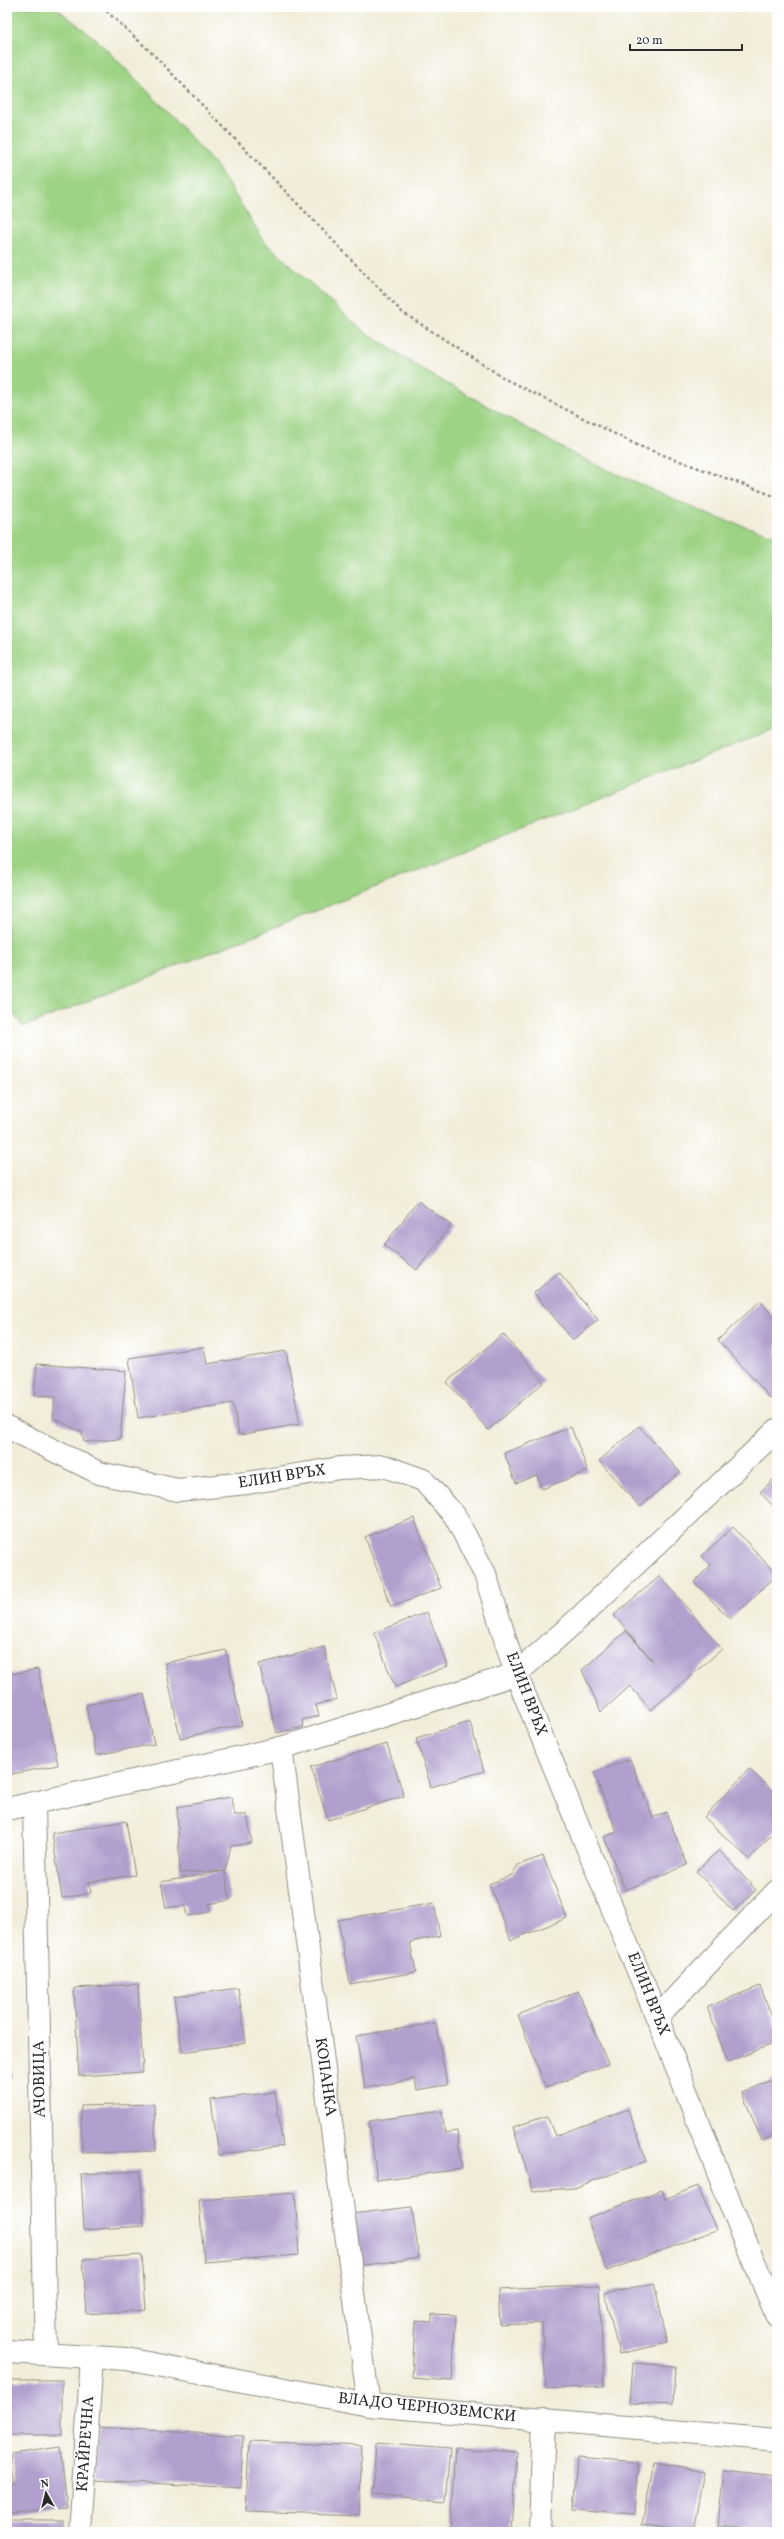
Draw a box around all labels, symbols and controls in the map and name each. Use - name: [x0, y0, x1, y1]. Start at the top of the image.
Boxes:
- scale bar: [630, 26, 742, 52]
- text: 20 m: [636, 33, 663, 49]
- street label: ЕЛИН ВРЪХ: [237, 1459, 328, 1495]
- street label: ЕЛИН ВРЪХ: [500, 1649, 552, 1740]
- street label: ЕЛИН ВРЪХ: [621, 1949, 675, 2039]
- street label: КОПАНКА: [309, 2036, 341, 2118]
- street label: АЧОВИЦА: [28, 2040, 52, 2118]
- street label: ВЛАДО ЧЕРНОЗЕМСКИ: [337, 2388, 517, 2428]
- street label: КРАЙРЕЧНА: [72, 2395, 100, 2493]
- north arrow: [26, 2473, 66, 2513]
- text: N: [40, 2477, 50, 2493]

